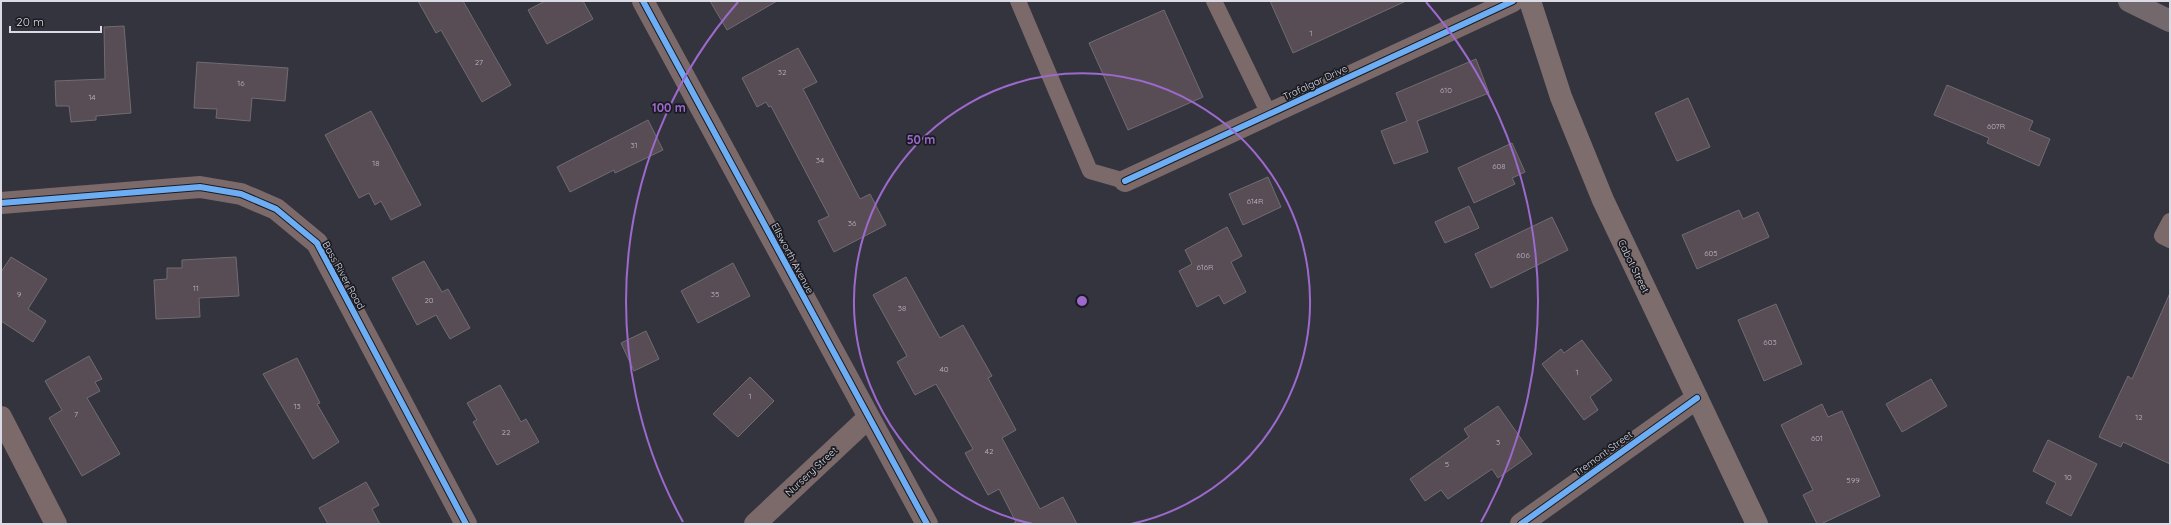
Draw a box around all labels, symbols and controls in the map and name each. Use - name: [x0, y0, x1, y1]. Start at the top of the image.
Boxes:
- scale bar: [10, 8, 101, 34]
- text: 20 m: [16, 14, 44, 29]
- house number: 1: [1310, 28, 1313, 38]
- house number: 27: [475, 57, 483, 67]
- street label: Trafalgar Drive: [1281, 62, 1350, 103]
- house number: 32: [778, 67, 787, 77]
- house number: 16: [237, 78, 245, 88]
- house number: 610: [1440, 85, 1452, 95]
- house number: 14: [88, 92, 96, 102]
- text: 100 m: [652, 100, 686, 115]
- house number: 607R: [1987, 121, 2005, 131]
- text: 50 m: [907, 132, 935, 147]
- house number: 31: [630, 140, 638, 150]
- house number: 34: [816, 155, 824, 165]
- house number: 18: [372, 158, 380, 168]
- house number: 608: [1492, 161, 1506, 171]
- house number: 614R: [1247, 196, 1263, 206]
- house number: 36: [848, 218, 857, 228]
- street label: Ellsworth Avenue: [768, 221, 817, 296]
- street label: Cabot Street: [1615, 237, 1652, 296]
- street label: Bass River Road: [320, 239, 368, 312]
- house number: 605: [1704, 248, 1718, 258]
- house number: 606: [1516, 250, 1530, 260]
- house number: 616R: [1197, 262, 1213, 272]
- house number: 11: [193, 283, 199, 293]
- house number: 9: [17, 289, 22, 299]
- house number: 35: [711, 289, 719, 299]
- centre of rings: [1075, 294, 1089, 308]
- house number: 20: [424, 295, 434, 305]
- house number: 38: [898, 303, 906, 313]
- house number: 603: [1763, 337, 1777, 347]
- house number: 40: [940, 364, 949, 374]
- house number: 1: [1576, 367, 1579, 377]
- house number: 1: [749, 391, 752, 401]
- house number: 13: [293, 401, 301, 411]
- house number: 7: [74, 409, 78, 419]
- house number: 12: [2135, 412, 2143, 422]
- house number: 22: [502, 427, 511, 437]
- street label: Tremont Street: [1572, 427, 1636, 479]
- house number: 601: [1811, 433, 1823, 443]
- house number: 3: [1496, 437, 1500, 447]
- street label: Nursery Street: [782, 443, 841, 499]
- house number: 42: [985, 446, 994, 456]
- house number: 5: [1445, 459, 1449, 469]
- house number: 10: [2064, 472, 2072, 482]
- house number: 599: [1846, 475, 1860, 485]

